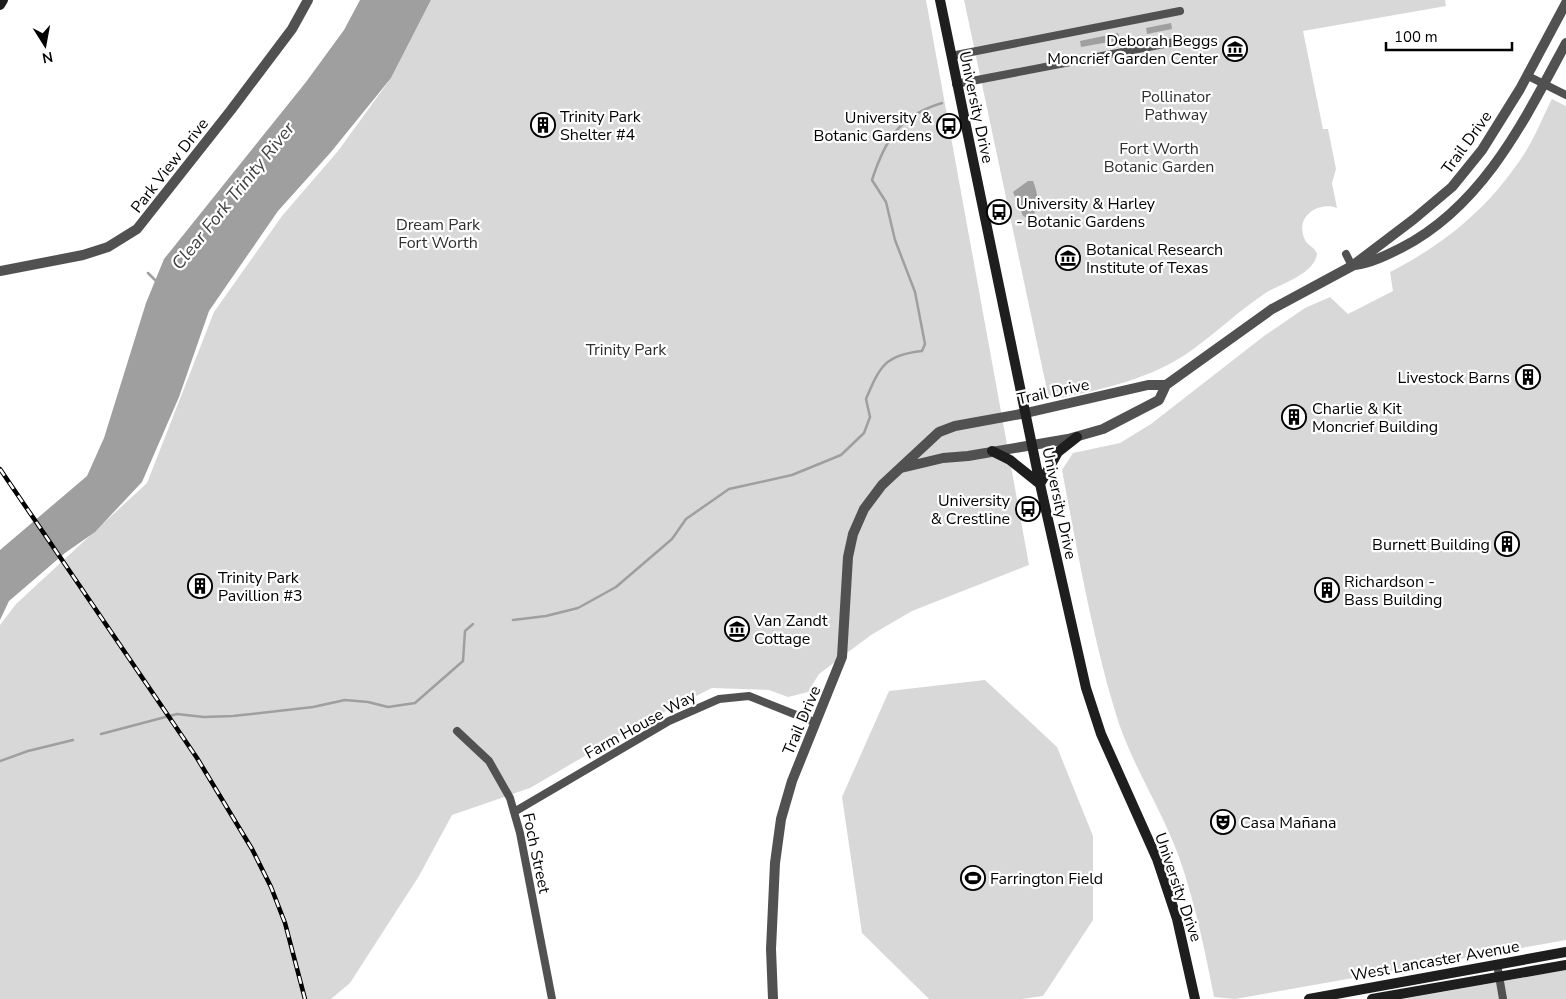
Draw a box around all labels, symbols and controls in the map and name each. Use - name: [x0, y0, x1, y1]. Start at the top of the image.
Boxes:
- north arrow: [20, 20, 70, 70]
- scale bar: [1386, 20, 1512, 52]
- text: 100 m: [1394, 27, 1438, 47]
- place label: Deborah Beggs Moncrief Garden Center: [1047, 30, 1218, 70]
- museum icon: Deborah Beggs Moncrief Garden Center: [1222, 36, 1248, 62]
- text: N: [40, 47, 54, 68]
- street label: University Drive: [953, 49, 999, 165]
- park label: Pollinator Pathway: [1141, 86, 1211, 126]
- place label: Trinity Park Shelter #4: [560, 106, 642, 146]
- place label: University & Botanic Gardens: [814, 107, 932, 147]
- street label: Trail Drive: [1436, 107, 1497, 179]
- building icon: Trinity Park Shelter #4: [530, 112, 556, 138]
- bus stop icon: University & Botanic Gardens: [936, 113, 962, 139]
- street label: Park View Drive: [126, 114, 214, 218]
- water label: Clear Fork Trinity River: [166, 117, 300, 275]
- park label: Fort Worth Botanic Garden: [1104, 138, 1214, 178]
- place label: University & Harley - Botanic Gardens: [1016, 193, 1156, 233]
- bus stop icon: University & Harley - Botanic Gardens: [986, 199, 1012, 225]
- park label: Dream Park Fort Worth: [396, 214, 481, 254]
- place label: Botanical Research Institute of Texas: [1086, 239, 1223, 279]
- museum icon: Botanical Research Institute of Texas: [1055, 245, 1081, 271]
- park label: Trinity Park: [586, 339, 667, 361]
- building icon: Livestock Barns: [1515, 364, 1541, 390]
- place label: Livestock Barns: [1398, 367, 1510, 389]
- street label: Trail Drive: [1015, 374, 1091, 410]
- place label: Charlie & Kit Moncrief Building: [1312, 398, 1438, 438]
- building icon: Charlie & Kit Moncrief Building: [1281, 404, 1307, 430]
- street label: University Drive: [1036, 445, 1082, 561]
- place label: University & Crestline: [931, 490, 1011, 530]
- bus stop icon: University & Crestline: [1015, 496, 1041, 522]
- building icon: Burnett Building: [1494, 531, 1520, 557]
- place label: Burnett Building: [1372, 534, 1490, 556]
- place label: Trinity Park Pavillion #3: [218, 567, 303, 607]
- place label: Richardson - Bass Building: [1344, 571, 1442, 611]
- building icon: Trinity Park Pavillion #3: [187, 573, 213, 599]
- building icon: Richardson - Bass Building: [1314, 577, 1340, 603]
- place label: Van Zandt Cottage: [753, 610, 828, 650]
- museum icon: Van Zandt Cottage: [724, 616, 750, 642]
- street label: Trail Drive: [778, 682, 826, 758]
- street label: Farm House Way: [581, 685, 701, 765]
- theatre icon: Casa Mañana: [1210, 809, 1236, 835]
- street label: Foch Street: [517, 811, 555, 896]
- place label: Casa Mañana: [1240, 812, 1337, 834]
- street label: University Drive: [1149, 830, 1207, 945]
- sports icon: Farrington Field: [960, 865, 986, 891]
- place label: Farrington Field: [990, 868, 1103, 890]
- street label: West Lancaster Avenue: [1349, 935, 1521, 987]

